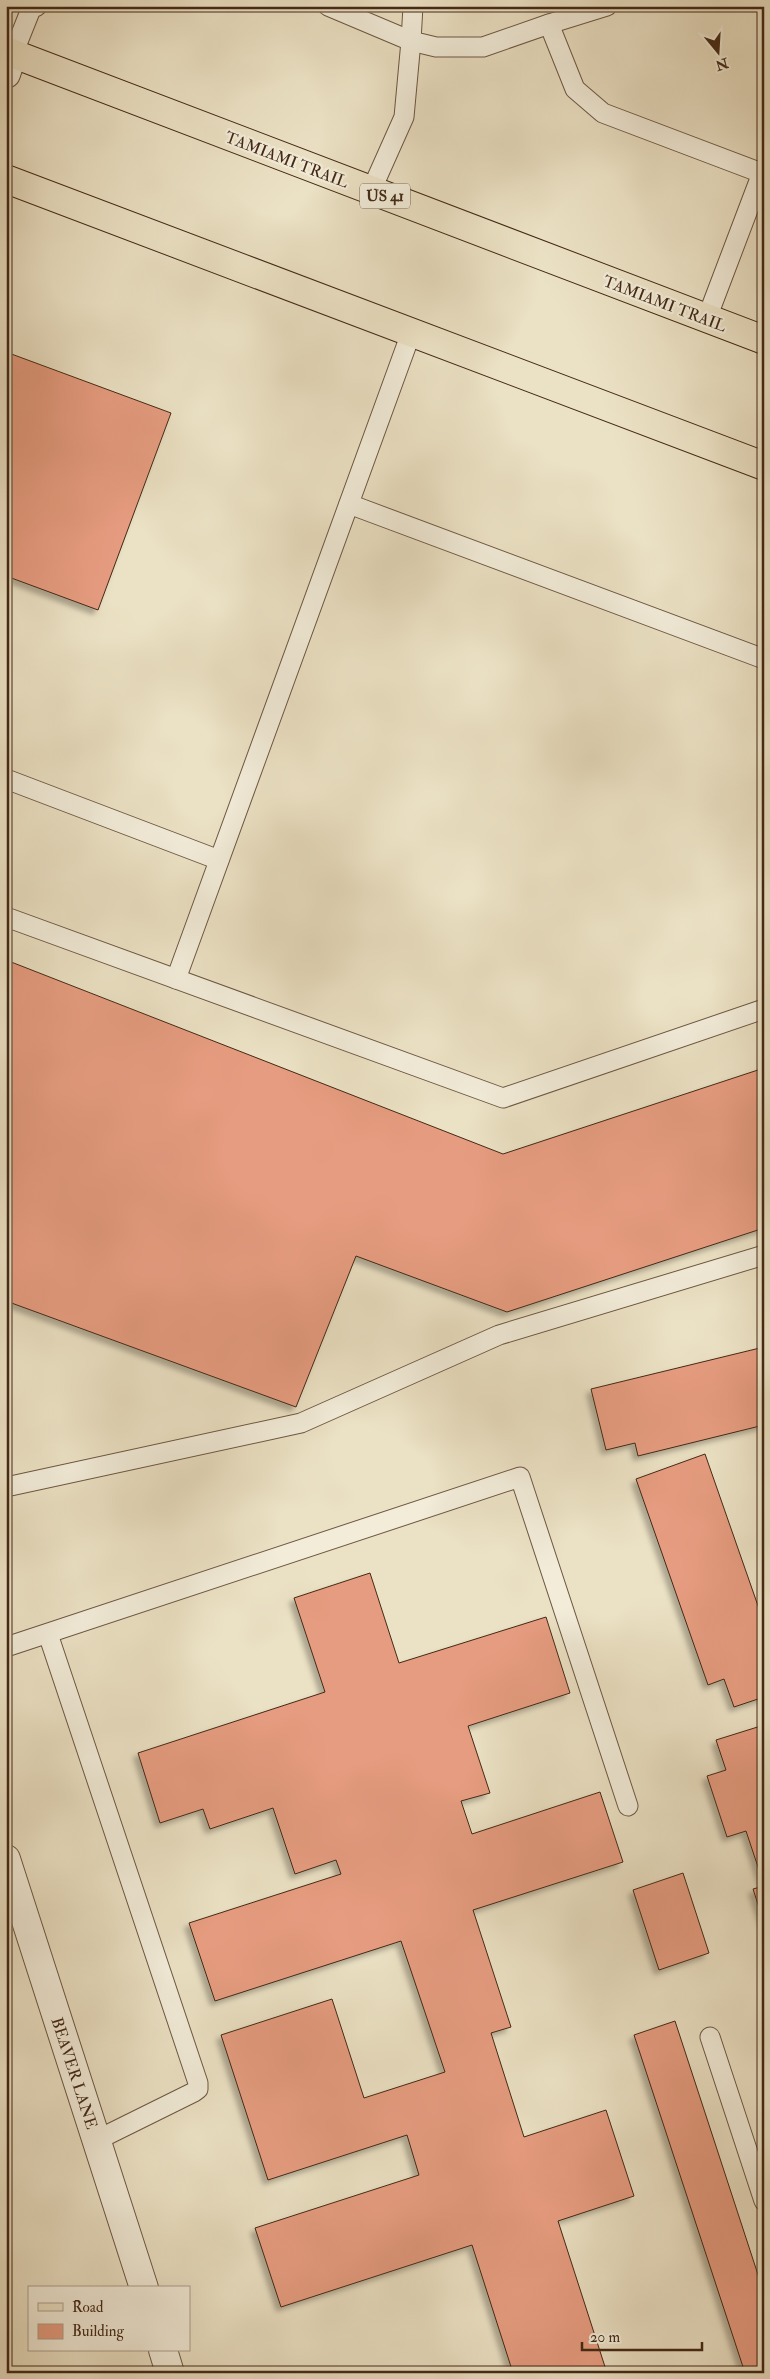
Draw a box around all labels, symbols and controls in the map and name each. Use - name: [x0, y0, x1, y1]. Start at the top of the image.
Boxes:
- north arrow: [692, 28, 742, 78]
- text: N: [713, 54, 731, 74]
- street label: TAMIAMI TRAIL: [222, 127, 352, 193]
- road number: US 41: [360, 184, 410, 208]
- street label: TAMIAMI TRAIL: [600, 271, 730, 337]
- street label: BEAVER LANE: [47, 2015, 102, 2132]
- legend: [28, 2286, 190, 2352]
- text: Road: [72, 2298, 104, 2317]
- scale bar: [582, 2319, 702, 2351]
- text: Building: [72, 2322, 124, 2341]
- text: 20 m: [590, 2328, 620, 2347]

